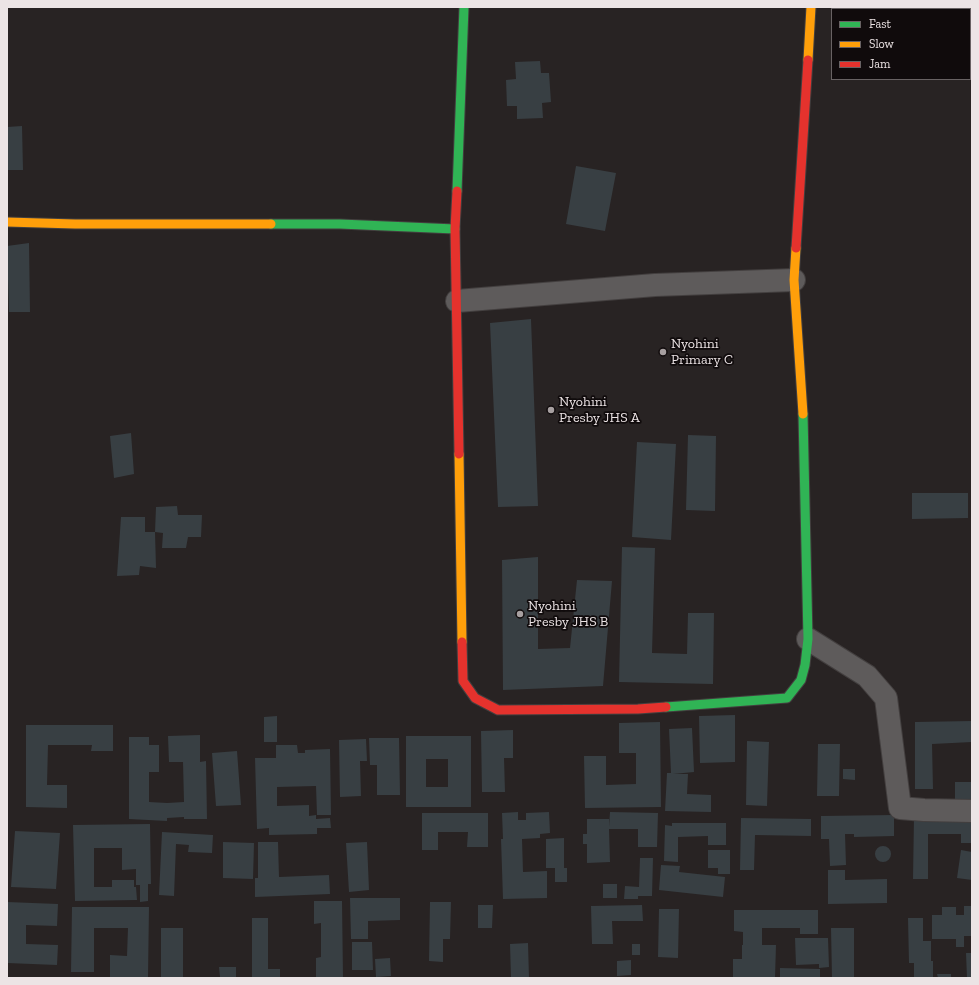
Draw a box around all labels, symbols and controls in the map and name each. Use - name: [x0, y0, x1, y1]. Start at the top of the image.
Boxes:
- legend: [831, 8, 971, 80]
- text: Fast: [869, 17, 891, 31]
- text: Slow: [869, 37, 894, 51]
- text: Jam: [869, 57, 890, 71]
- place label: Nyohini Primary C: [671, 336, 733, 368]
- marker: Nyohini Primary C: [658, 347, 668, 357]
- place label: Nyohini Presby JHS A: [559, 394, 640, 426]
- marker: Nyohini Presby JHS A: [546, 405, 556, 415]
- place label: Nyohini Presby JHS B: [528, 598, 608, 630]
- marker: Nyohini Presby JHS B: [515, 609, 525, 619]

